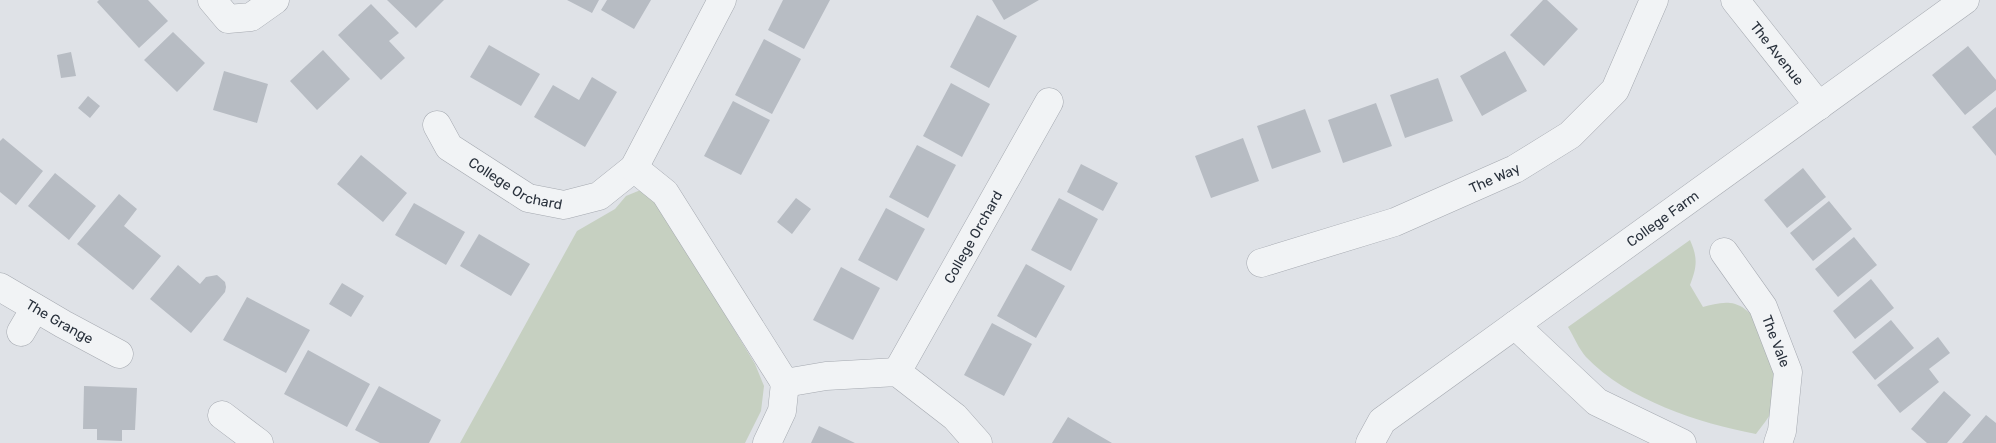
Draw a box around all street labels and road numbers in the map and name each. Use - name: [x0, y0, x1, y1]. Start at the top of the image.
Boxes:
- street label: The Avenue: [1746, 18, 1807, 89]
- street label: College Orchard: [465, 154, 564, 213]
- street label: The Way: [1467, 160, 1524, 197]
- street label: College Farm: [1623, 187, 1702, 251]
- street label: College Orchard: [941, 188, 1006, 287]
- street label: The Grange: [23, 296, 96, 348]
- street label: The Vale: [1758, 313, 1793, 370]

